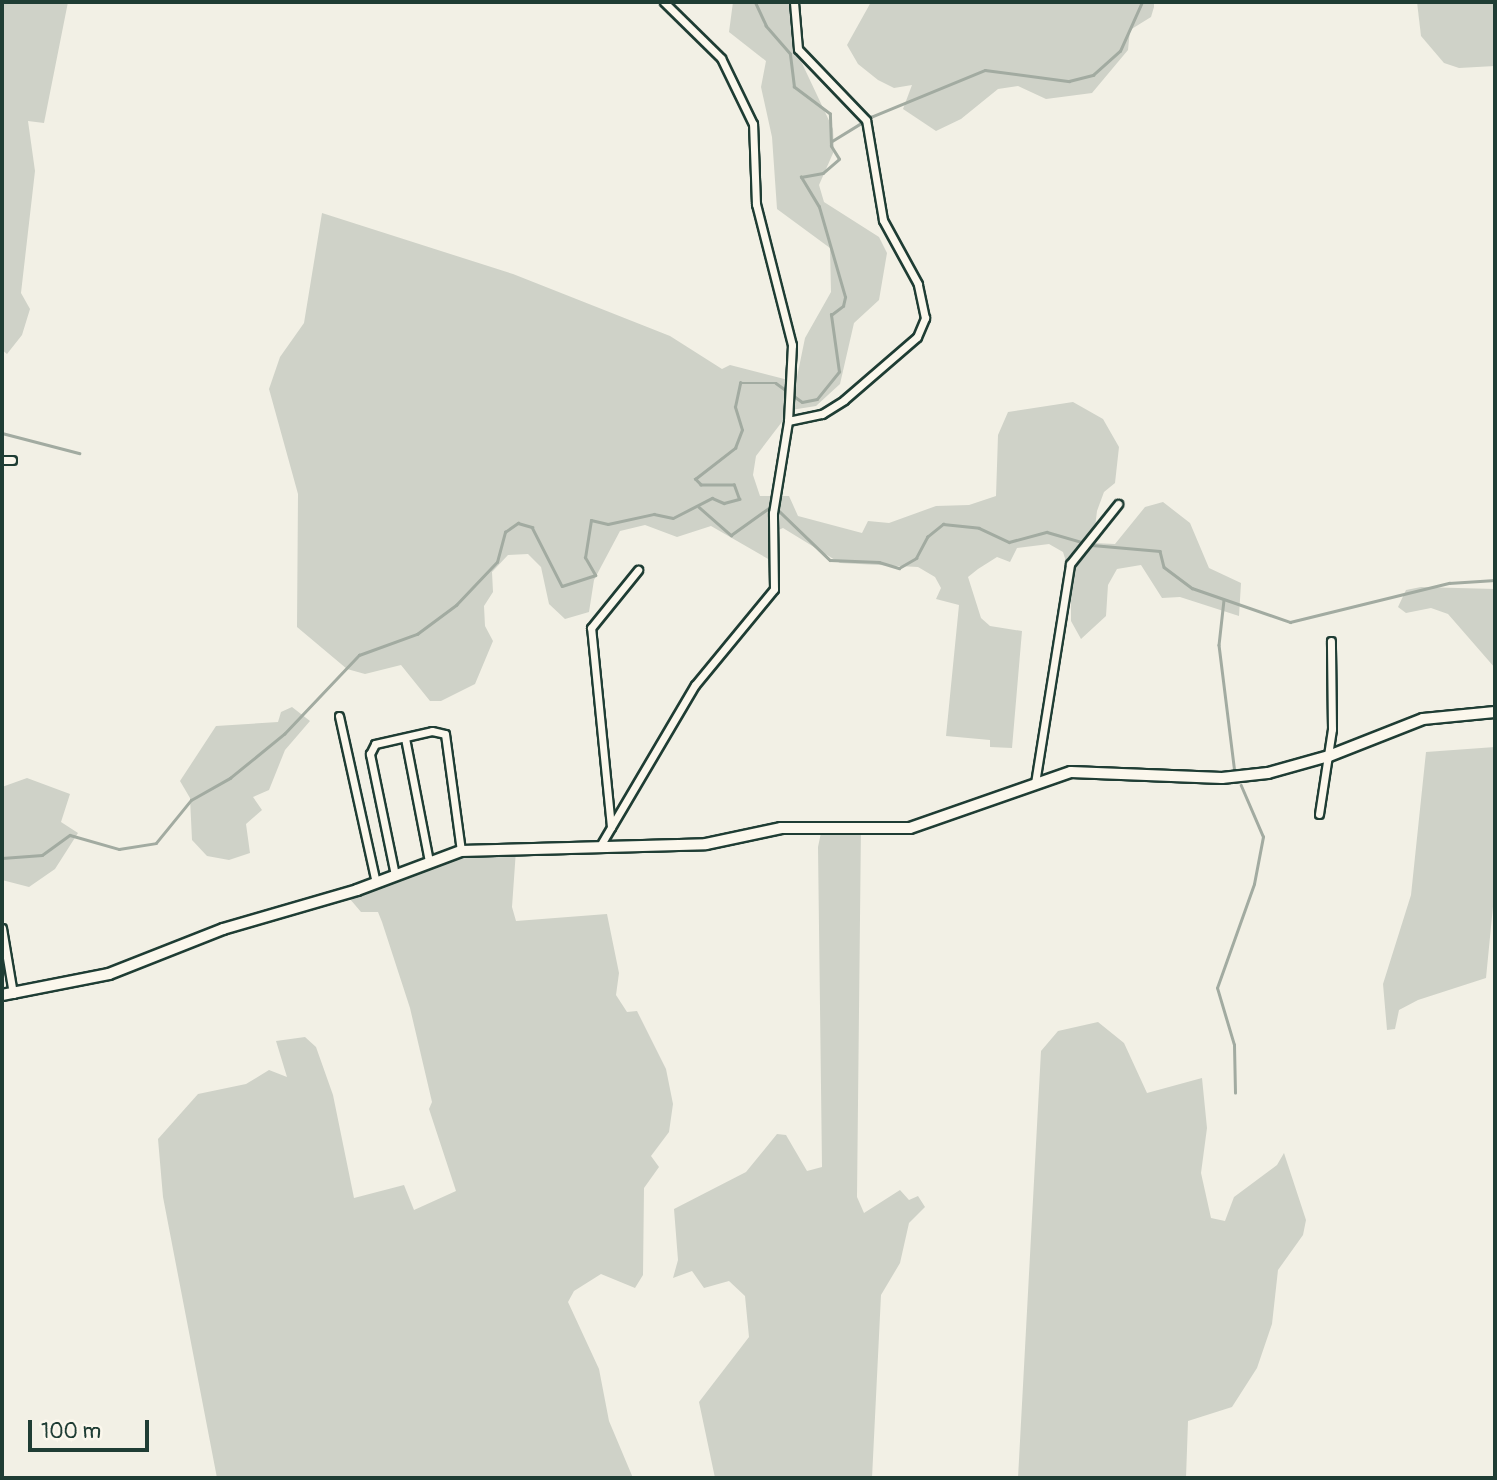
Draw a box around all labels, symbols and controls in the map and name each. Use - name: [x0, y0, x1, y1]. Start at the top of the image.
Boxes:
- scale bar: [32, 1406, 152, 1450]
- text: 100 m: [41, 1418, 101, 1445]

